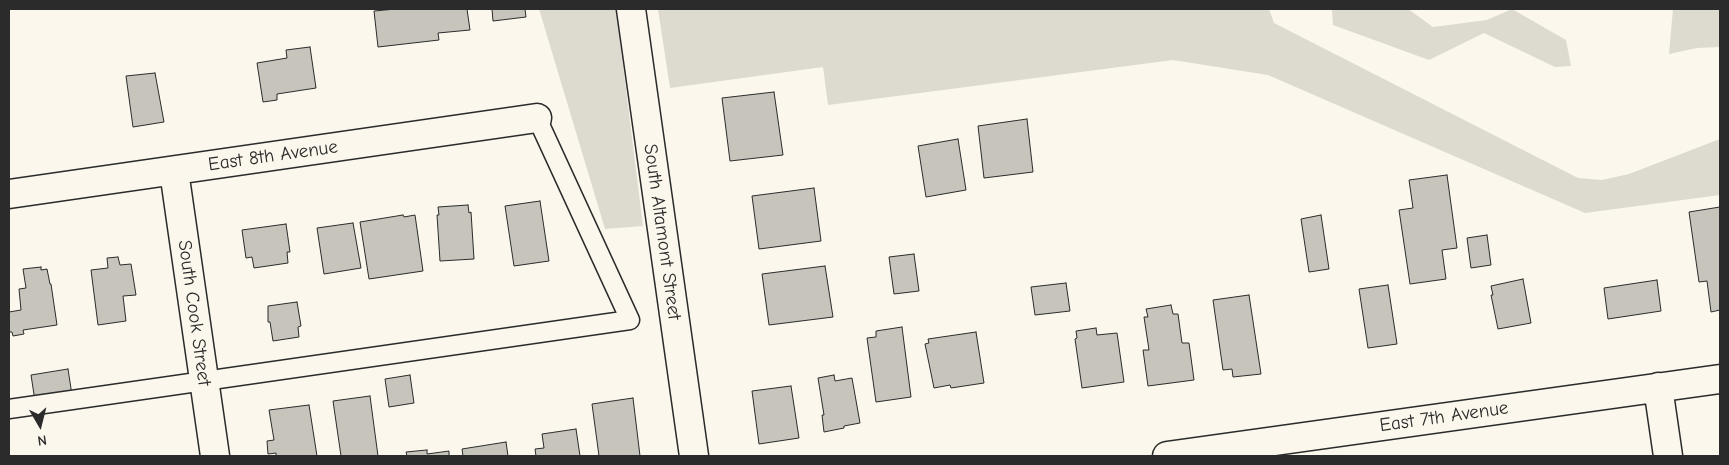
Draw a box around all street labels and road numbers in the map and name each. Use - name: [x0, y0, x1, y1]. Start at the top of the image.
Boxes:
- street label: East 8th Avenue: [207, 136, 339, 176]
- street label: South Altamont Street: [638, 142, 686, 322]
- street label: South Cook Street: [172, 239, 216, 387]
- street label: East 7th Avenue: [1378, 397, 1510, 437]

